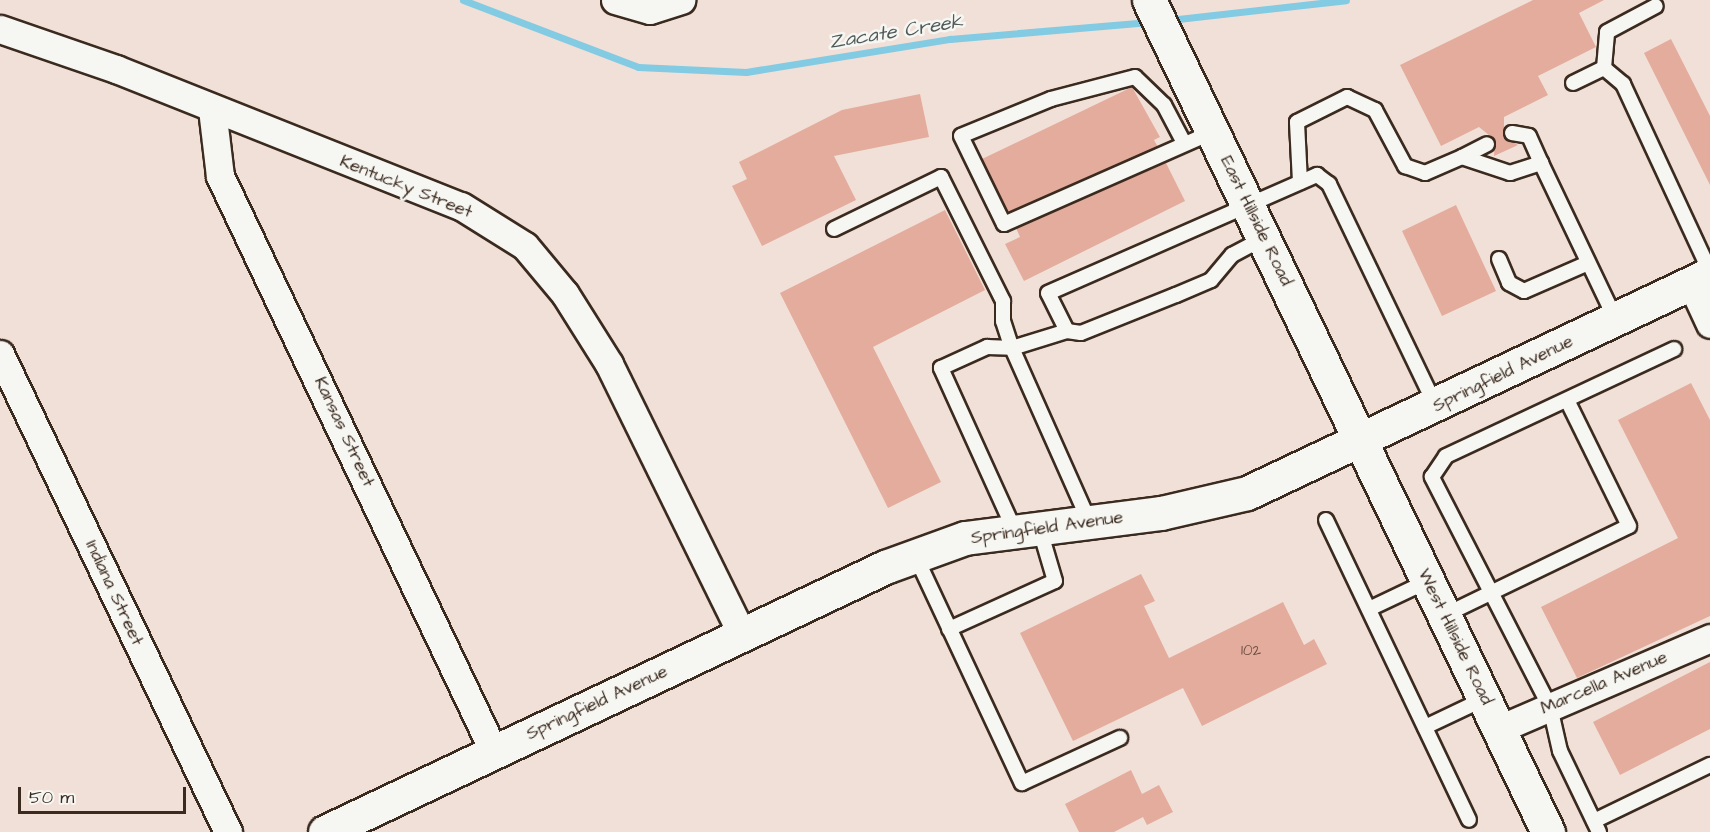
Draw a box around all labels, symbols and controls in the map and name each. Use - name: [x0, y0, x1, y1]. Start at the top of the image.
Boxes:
- water label: Zacate Creek: [828, 10, 964, 54]
- street label: Kentucky Street: [337, 151, 475, 223]
- street label: East Hillside Road: [1215, 153, 1297, 289]
- street label: Springfield Avenue: [1429, 331, 1577, 417]
- street label: Kansas Street: [309, 374, 379, 490]
- street label: Springfield Avenue: [970, 507, 1124, 549]
- street label: Indiana Street: [80, 537, 148, 649]
- street label: West Hillside Road: [1413, 565, 1497, 709]
- house number: 102: [1241, 642, 1261, 660]
- street label: Marcella Avenue: [1537, 647, 1671, 719]
- street label: Springfield Avenue: [523, 661, 671, 745]
- scale bar: [21, 775, 189, 813]
- text: 50 m: [29, 785, 74, 810]

